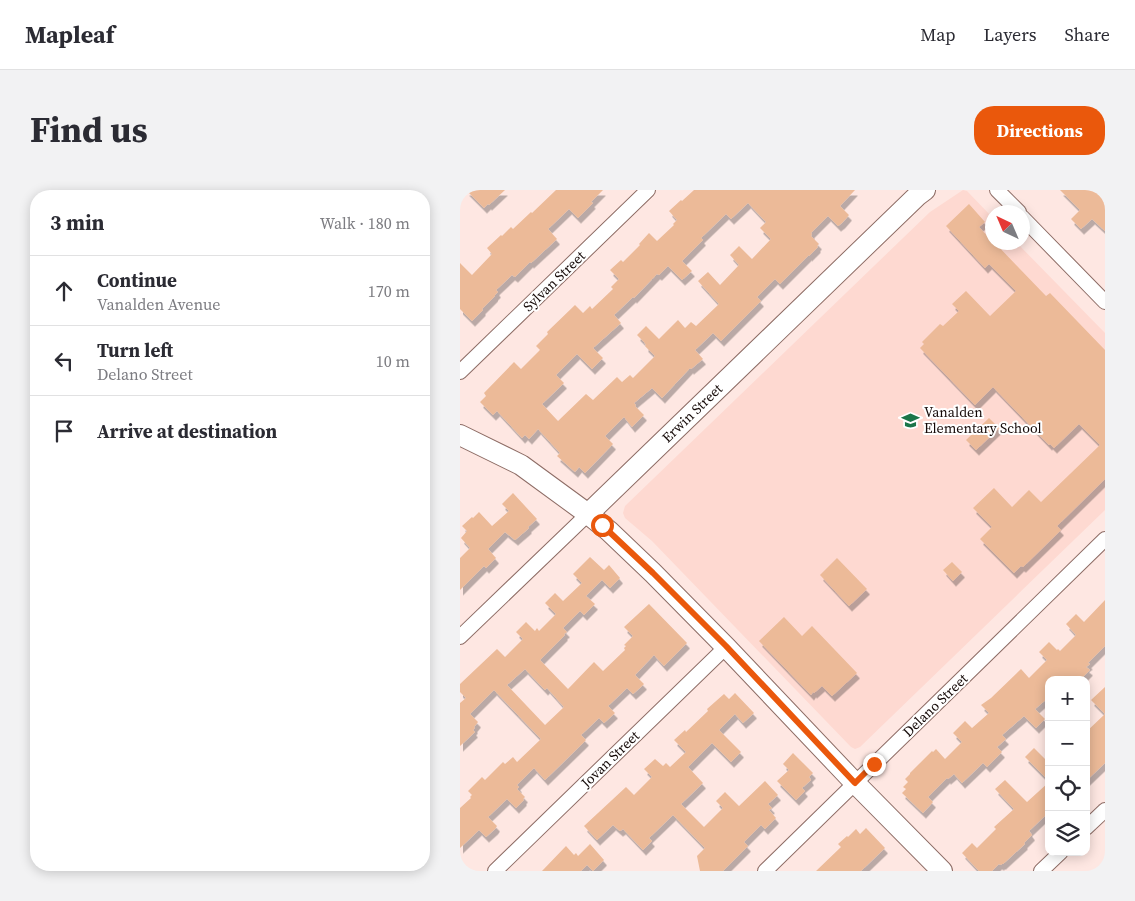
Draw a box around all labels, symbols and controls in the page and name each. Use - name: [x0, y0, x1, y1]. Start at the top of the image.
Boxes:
- text: Mapleaf: [25, 18, 115, 51]
- text: Map: [920, 22, 955, 47]
- text: Layers: [983, 22, 1036, 47]
- text: Share: [1064, 22, 1110, 47]
- text: Find us: [30, 106, 148, 154]
- button: Directions: [974, 106, 1105, 155]
- north arrow: [985, 205, 1030, 250]
- text: 3 min: [50, 208, 105, 237]
- text: Walk · 180 m: [320, 212, 410, 234]
- street label: Sylvan Street: [518, 246, 590, 316]
- text: Continue: [97, 267, 177, 293]
- icon: ahead: [50, 277, 78, 305]
- text: 170 m: [368, 280, 410, 302]
- text: Vanalden Avenue: [97, 293, 220, 315]
- text: Turn left: [97, 337, 173, 363]
- icon: left: [50, 347, 78, 375]
- text: 10 m: [376, 350, 410, 372]
- text: Delano Street: [97, 363, 193, 385]
- street label: Erwin Street: [657, 379, 727, 447]
- place label: Vanalden Elementary School: [924, 402, 1042, 438]
- school or university icon: Vanalden Elementary School: [900, 410, 920, 430]
- icon: arrive: [50, 417, 78, 445]
- text: Arrive at destination: [97, 418, 277, 444]
- route start: [591, 514, 614, 537]
- street label: Delano Street: [898, 668, 972, 741]
- map controls: [1045, 676, 1090, 856]
- button: +: [1045, 676, 1090, 721]
- button: −: [1045, 721, 1090, 766]
- street label: Jovan Street: [576, 726, 644, 793]
- route end: [863, 753, 886, 776]
- button: locate: [1045, 766, 1090, 811]
- button: layers: [1045, 811, 1090, 856]

